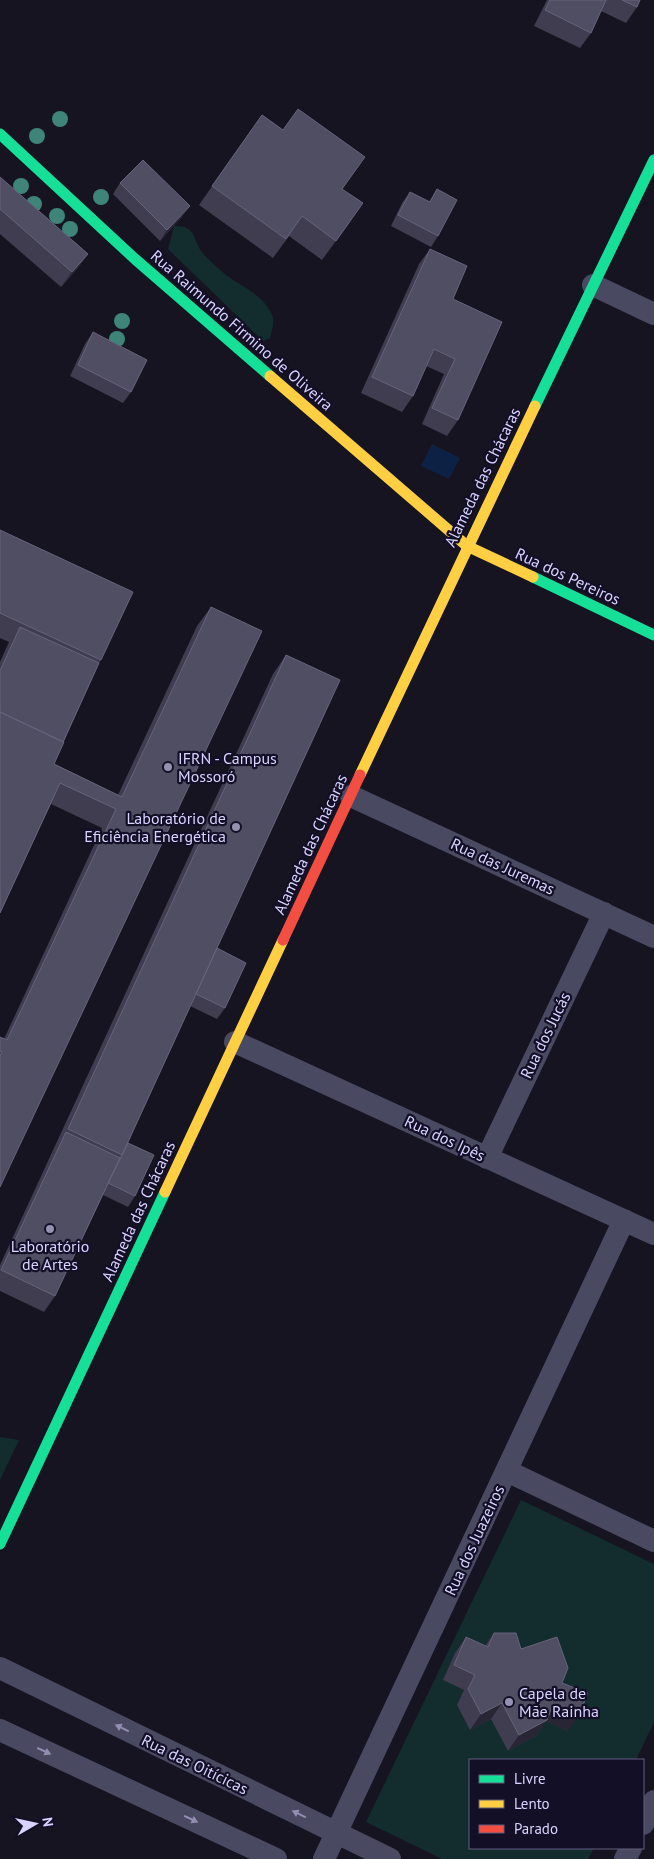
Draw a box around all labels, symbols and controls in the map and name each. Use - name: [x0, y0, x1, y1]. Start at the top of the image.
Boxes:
- street label: Rua Raimundo Firmino de Oliveira: [147, 245, 337, 415]
- street label: Alameda das Chácaras: [440, 404, 525, 550]
- street label: Rua dos Pereiros: [512, 543, 624, 609]
- place label: IFRN - Campus Mossoró: [178, 748, 277, 786]
- marker: IFRN - Campus Mossoró: [162, 761, 174, 773]
- street label: Alameda das Chácaras: [269, 770, 351, 917]
- place label: Laboratório de Eficiência Energética: [84, 808, 226, 846]
- marker: Laboratório de Eficiência Energética: [230, 821, 242, 833]
- street label: Rua das Juremas: [448, 833, 558, 899]
- street label: Rua dos Jucás: [516, 988, 575, 1081]
- street label: Rua dos Ipês: [402, 1111, 489, 1165]
- street label: Alameda das Chácaras: [97, 1137, 179, 1284]
- marker: Laboratório de Artes: [44, 1223, 56, 1235]
- place label: Laboratório de Artes: [11, 1236, 89, 1274]
- street label: Rua dos Juazeiros: [440, 1481, 508, 1598]
- place label: Capela de Mãe Rainha: [519, 1683, 599, 1721]
- marker: Capela de Mãe Rainha: [503, 1696, 515, 1708]
- one-way arrow: [115, 1723, 129, 1731]
- street label: Rua das Oitícicas: [138, 1730, 252, 1799]
- one-way arrow: [37, 1747, 51, 1755]
- legend: [469, 1759, 644, 1849]
- text: Livre: [514, 1769, 546, 1788]
- text: Lento: [514, 1794, 550, 1813]
- north arrow: [10, 1799, 60, 1849]
- one-way arrow: [292, 1810, 306, 1818]
- one-way arrow: [184, 1815, 199, 1824]
- text: N: [38, 1816, 57, 1828]
- text: Parado: [514, 1819, 558, 1838]

